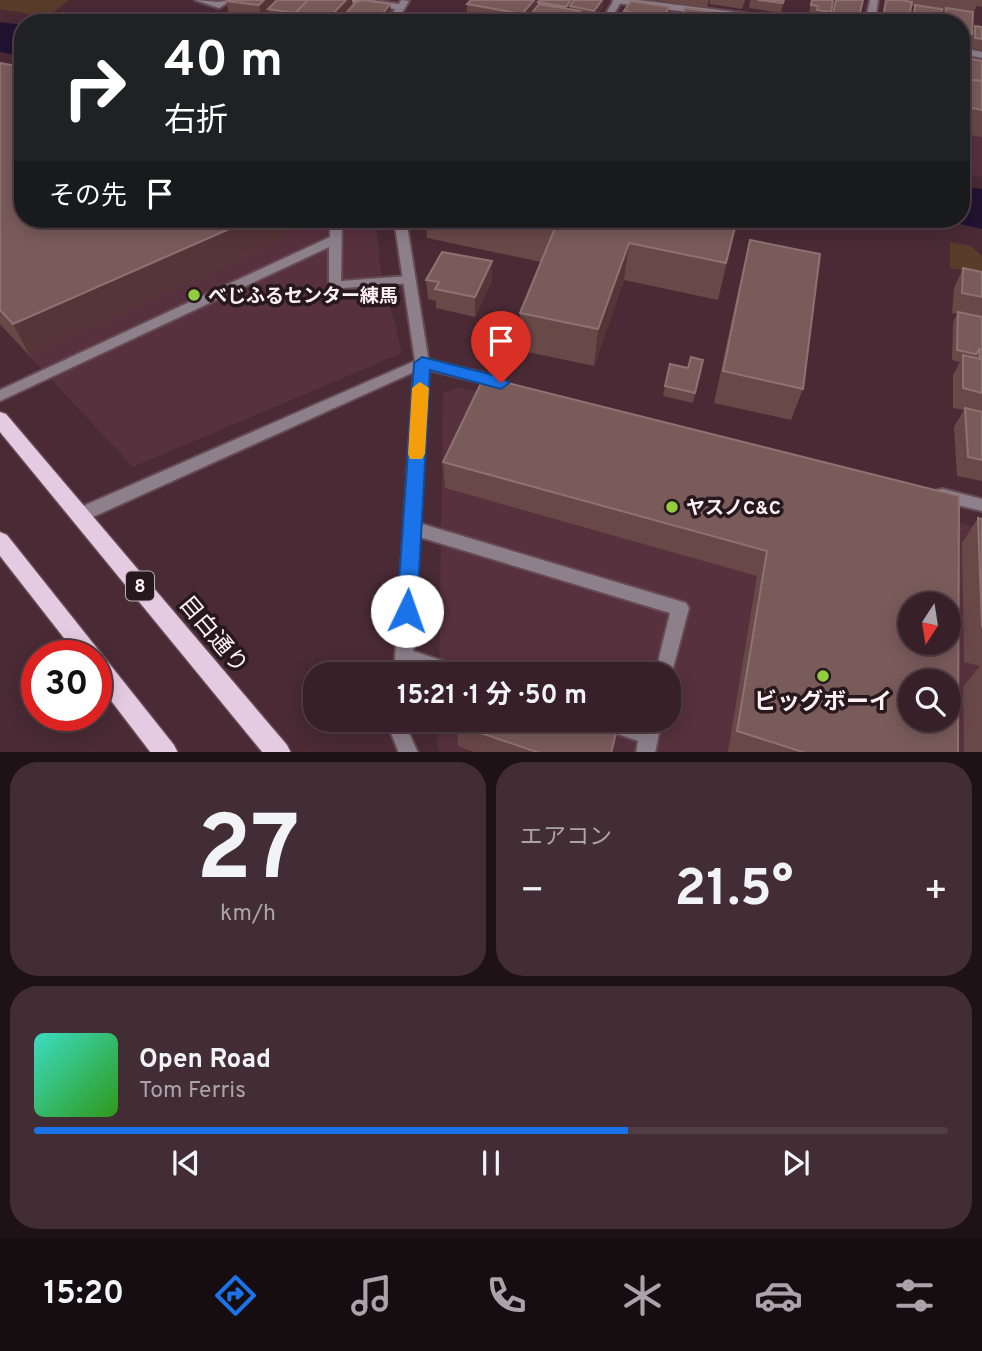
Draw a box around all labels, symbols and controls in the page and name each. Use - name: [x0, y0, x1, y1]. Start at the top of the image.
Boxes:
- text: 40 m: [164, 32, 283, 94]
- icon: right: [49, 42, 140, 133]
- text: 右折: [164, 102, 228, 142]
- icon: arrive: [141, 175, 179, 213]
- text: その先: [49, 181, 127, 214]
- place label: べじふるセンター練馬: [208, 285, 398, 309]
- marker: べじふるセンター練馬: [186, 287, 202, 303]
- pin: [471, 311, 531, 383]
- icon: arrive: [482, 322, 520, 360]
- place label: ヤスノC&C: [686, 497, 781, 521]
- marker: ヤスノC&C: [664, 499, 680, 515]
- road number: 8: [126, 572, 154, 600]
- position arrow: [370, 574, 444, 648]
- street label: 目白通り: [171, 591, 253, 680]
- north arrow: [898, 592, 961, 654]
- map controls: [898, 592, 961, 732]
- speed limit sign: 30: [21, 640, 112, 731]
- marker: ビッグボーイ: [815, 668, 831, 684]
- button: search: [898, 669, 961, 732]
- text: 15:21 · 1 分 · 50 m: [397, 680, 587, 713]
- place label: ビッグボーイ: [754, 689, 892, 718]
- text: 27: [196, 797, 300, 912]
- text: エアコン: [520, 824, 612, 853]
- text: 21.5°: [675, 858, 793, 924]
- text: −: [520, 868, 545, 917]
- text: +: [923, 868, 948, 917]
- text: km/h: [220, 900, 276, 929]
- text: Open Road: [139, 1044, 271, 1077]
- text: Tom Ferris: [139, 1077, 246, 1106]
- icon: previous: [167, 1144, 205, 1182]
- icon: pause: [472, 1144, 510, 1182]
- icon: next: [777, 1144, 815, 1182]
- icon: directions: [211, 1271, 260, 1320]
- icon: music: [347, 1271, 396, 1320]
- icon: phone: [482, 1271, 531, 1320]
- icon: climate: [618, 1271, 667, 1320]
- icon: car: [754, 1271, 803, 1320]
- icon: filters: [890, 1271, 939, 1320]
- text: 15:20: [43, 1275, 124, 1315]

